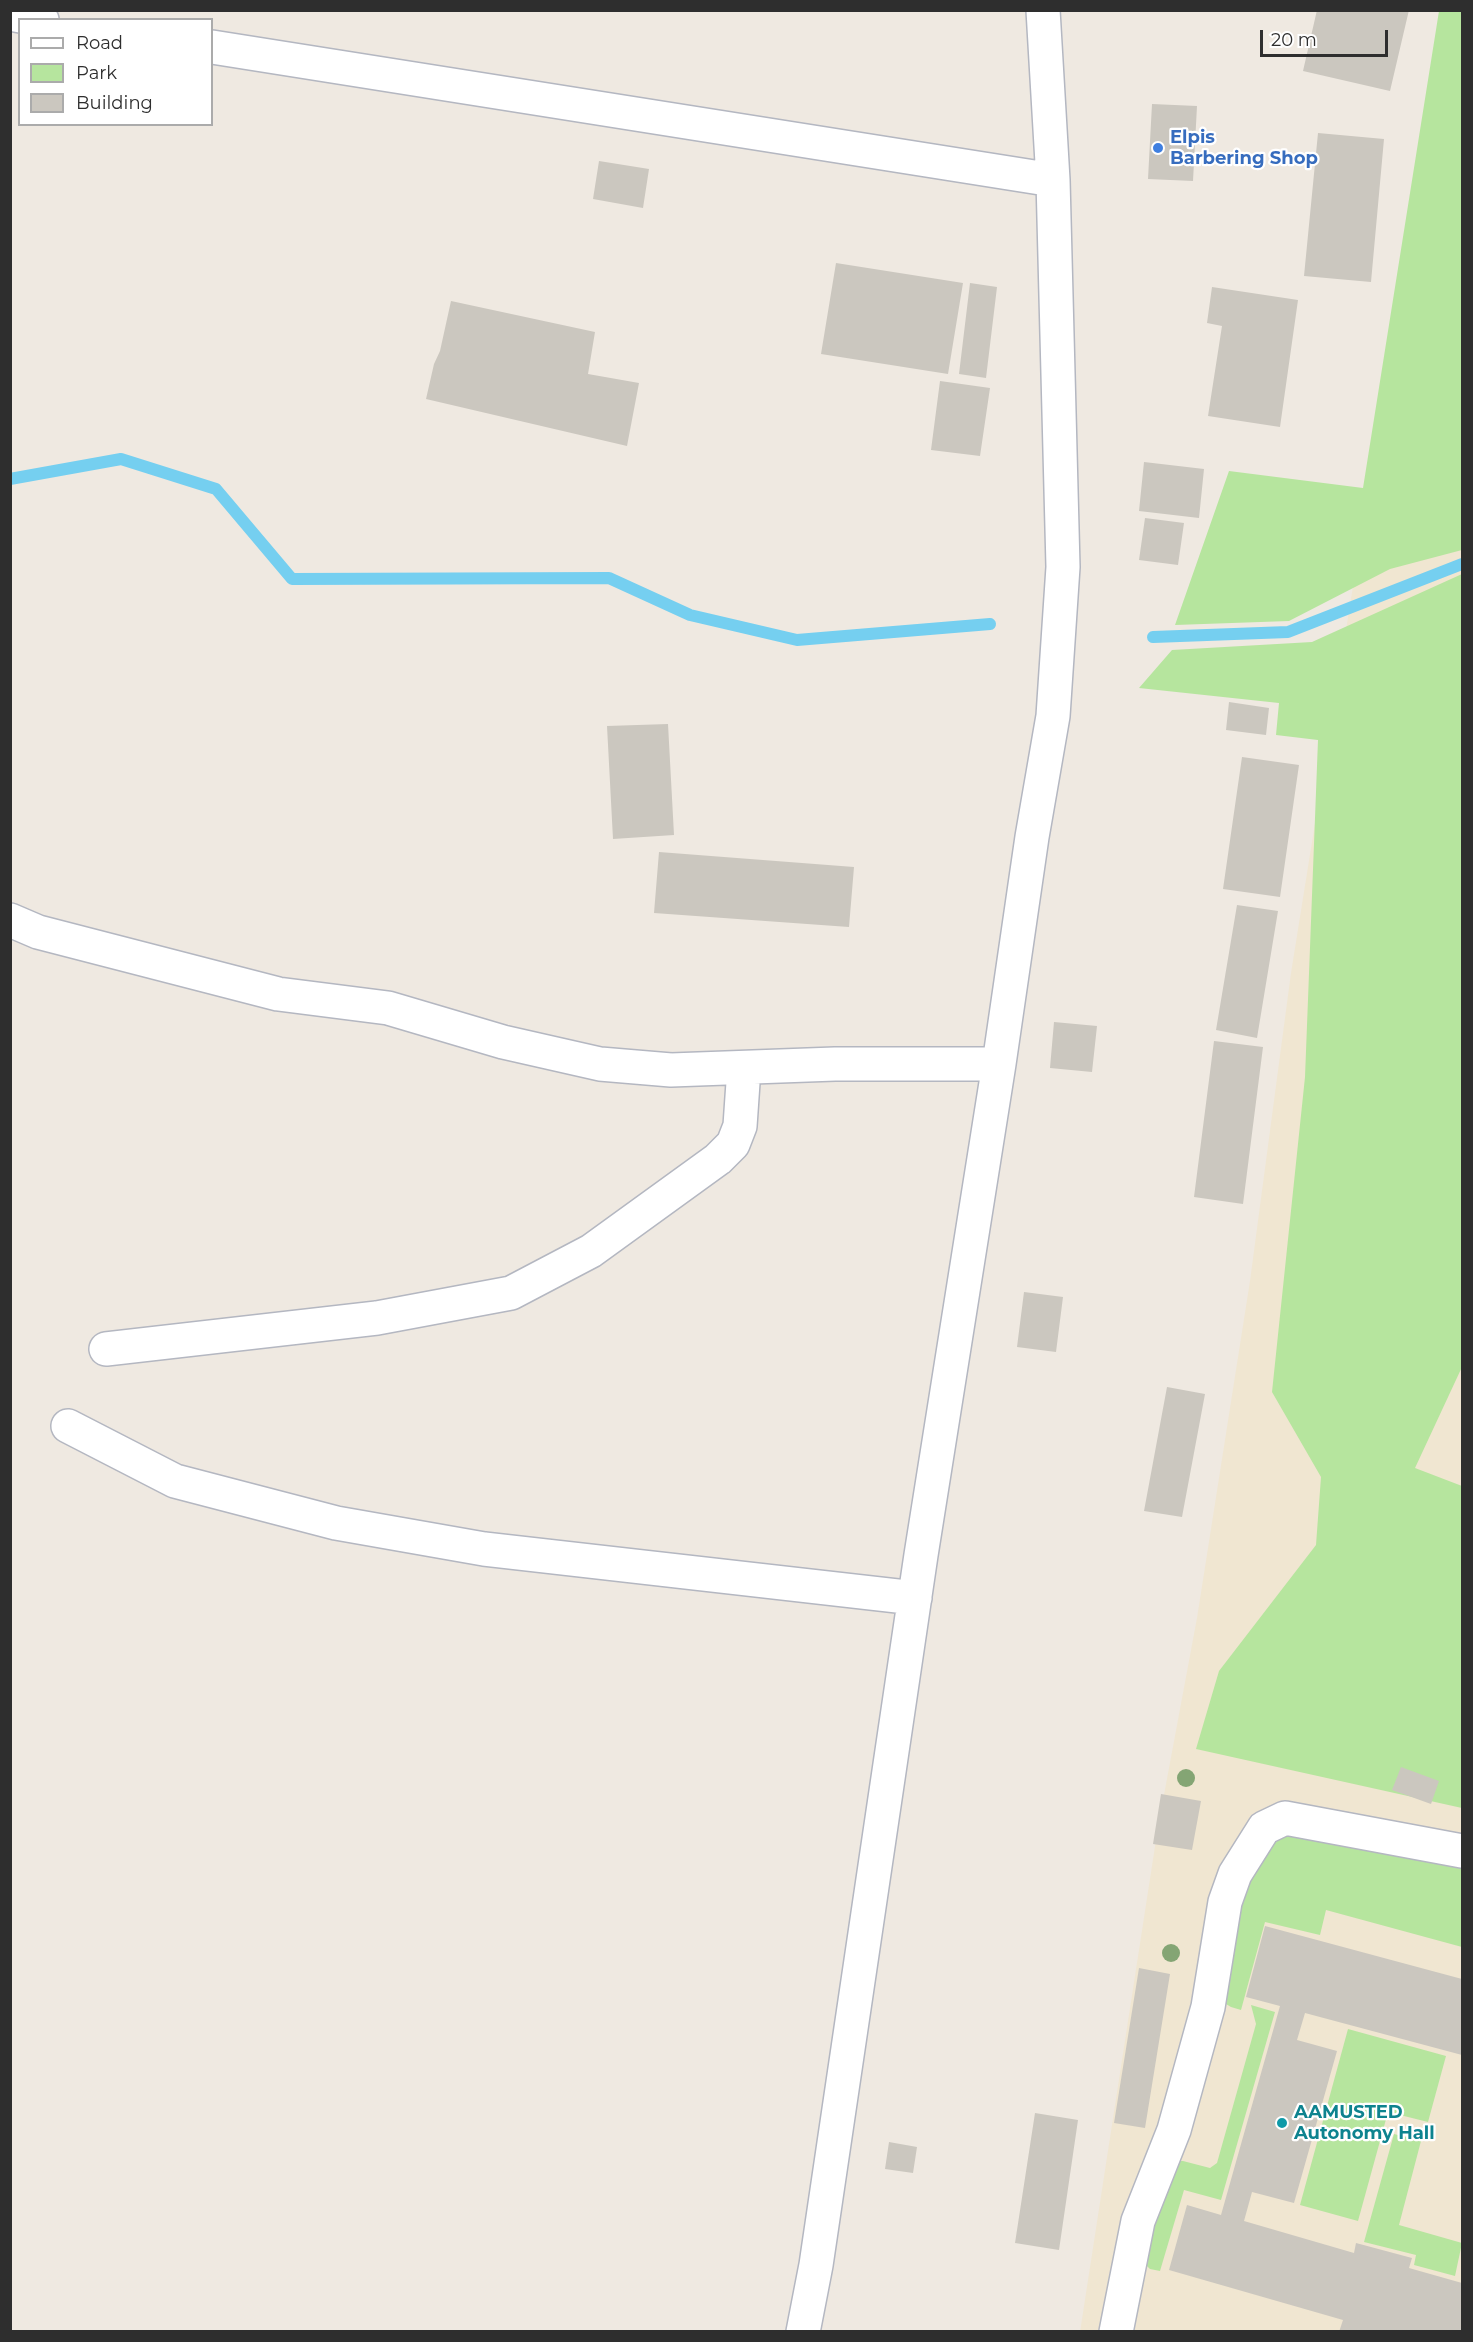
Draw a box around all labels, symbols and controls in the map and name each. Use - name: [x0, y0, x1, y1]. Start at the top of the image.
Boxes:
- legend: [18, 18, 213, 126]
- scale bar: [1263, 18, 1390, 56]
- text: 20 m: [1271, 29, 1317, 51]
- text: Road: [76, 32, 123, 54]
- text: Park: [76, 62, 117, 84]
- text: Building: [76, 92, 153, 114]
- place label: Elpis Barbering Shop: [1170, 127, 1318, 170]
- marker: Elpis Barbering Shop: [1151, 141, 1165, 155]
- place label: AAMUSTED Autonomy Hall: [1294, 2102, 1435, 2144]
- marker: AAMUSTED Autonomy Hall: [1275, 2116, 1289, 2130]

